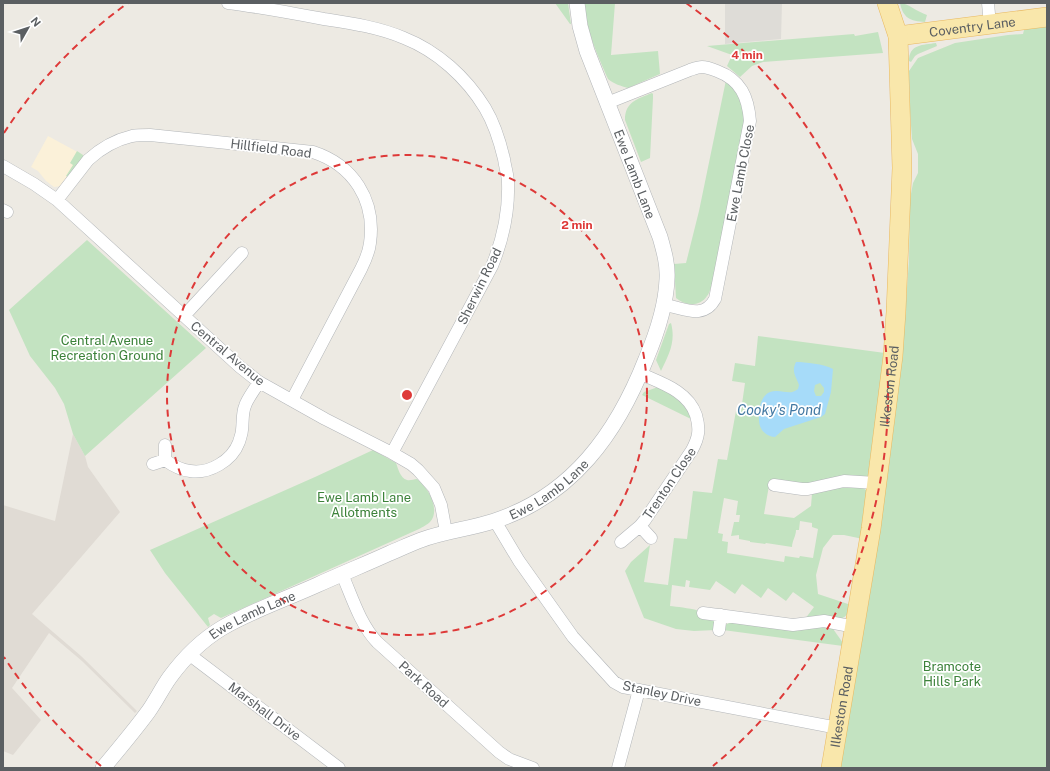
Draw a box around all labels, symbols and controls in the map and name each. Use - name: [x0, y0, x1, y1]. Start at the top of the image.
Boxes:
- north arrow: [8, 8, 48, 48]
- street label: Coventry Lane: [928, 14, 1017, 40]
- text: N: [28, 15, 43, 29]
- text: 4 min: [731, 48, 763, 62]
- street label: Ewe Lamb Close: [724, 123, 757, 223]
- street label: Ewe Lamb Lane: [611, 128, 658, 221]
- street label: Hillfield Road: [230, 136, 312, 161]
- text: 2 min: [561, 218, 593, 232]
- street label: Sherwin Road: [454, 245, 505, 327]
- street label: Central Avenue: [187, 318, 268, 389]
- park label: Central Avenue Recreation Ground: [50, 333, 164, 363]
- street label: Ilkeston Road: [877, 345, 902, 428]
- centre of rings: [400, 388, 414, 402]
- water label: Cooky's Pond: [737, 402, 821, 418]
- street label: Trenton Close: [640, 444, 699, 522]
- street label: Ewe Lamb Lane: [507, 456, 592, 523]
- park label: Ewe Lamb Lane Allotments: [317, 490, 411, 520]
- street label: Ewe Lamb Lane: [206, 588, 298, 642]
- street label: Park Road: [396, 658, 452, 711]
- park label: Bramcote Hills Park: [923, 659, 981, 689]
- street label: Ilkeston Road: [828, 665, 856, 749]
- street label: Stanley Drive: [621, 678, 703, 709]
- street label: Marshall Drive: [225, 679, 304, 744]

